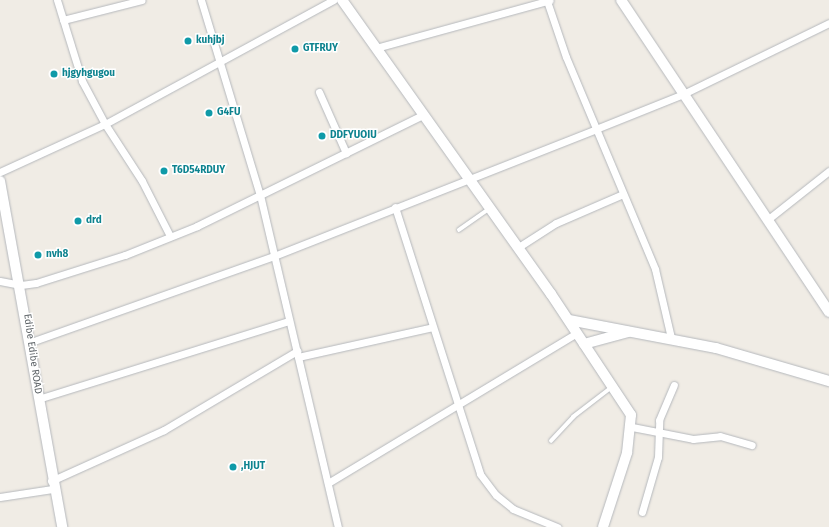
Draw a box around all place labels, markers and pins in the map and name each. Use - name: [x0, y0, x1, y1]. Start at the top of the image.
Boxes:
- place label: kuhjbj: [196, 35, 225, 47]
- marker: kuhjbj: [183, 36, 193, 46]
- place label: GTFRUY: [303, 43, 338, 55]
- marker: GTFRUY: [290, 44, 300, 54]
- place label: hjgyhgugou: [62, 68, 115, 80]
- marker: hjgyhgugou: [49, 69, 59, 79]
- place label: G4FU: [217, 107, 240, 119]
- marker: G4FU: [204, 108, 214, 118]
- place label: DDFYUOIU: [330, 130, 377, 142]
- marker: DDFYUOIU: [317, 131, 327, 141]
- place label: T6D54RDUY: [172, 165, 225, 177]
- marker: T6D54RDUY: [159, 166, 169, 176]
- place label: drd: [86, 215, 102, 227]
- marker: drd: [73, 216, 83, 226]
- place label: nvh8: [46, 249, 68, 261]
- marker: nvh8: [33, 250, 43, 260]
- place label: ,HJUT: [241, 461, 265, 473]
- marker: ,HJUT: [228, 462, 238, 472]

